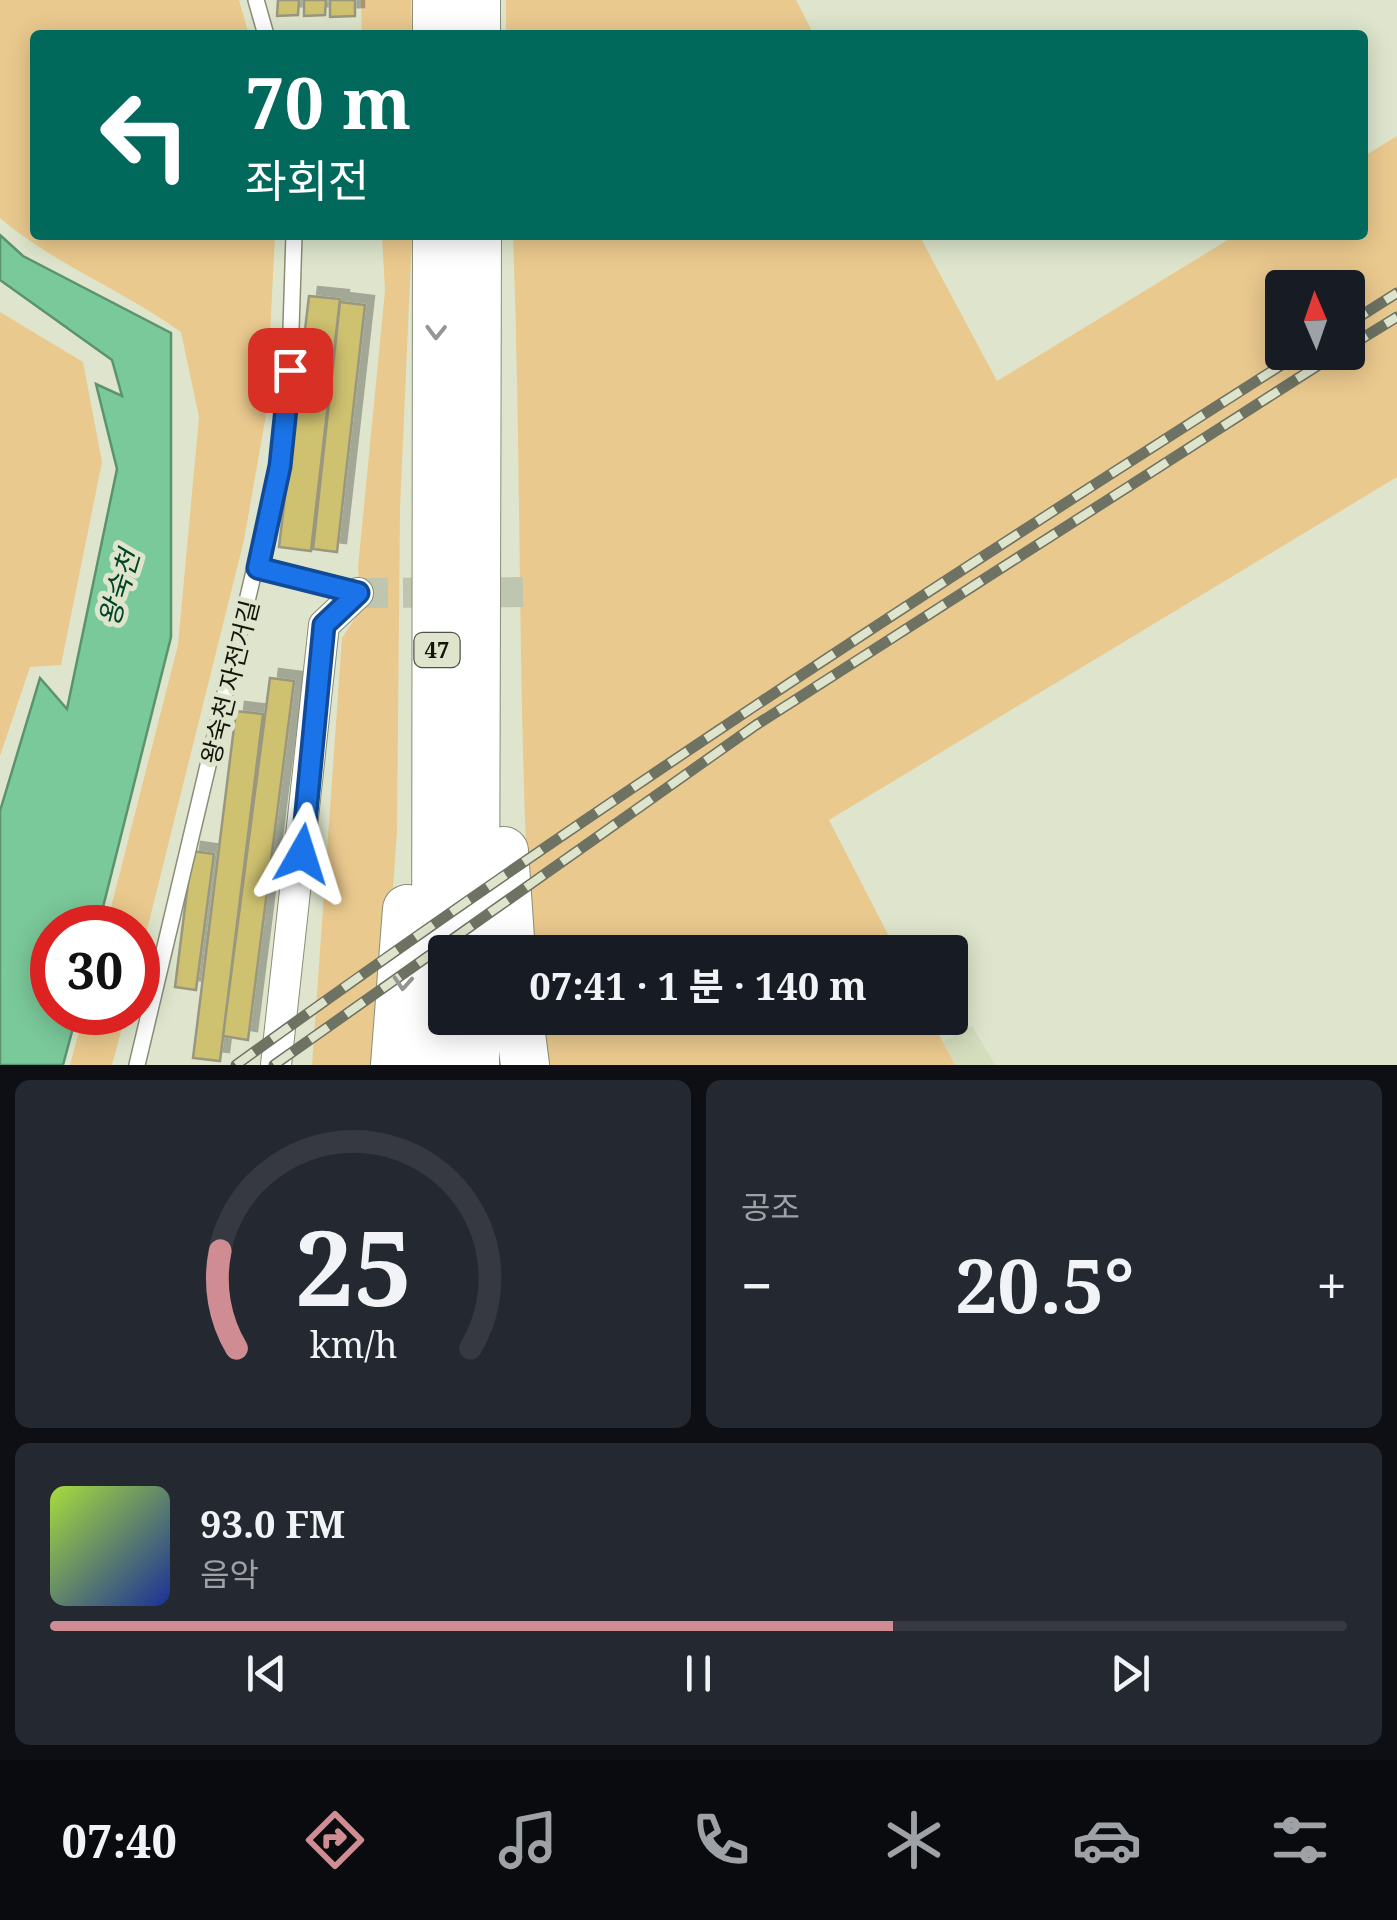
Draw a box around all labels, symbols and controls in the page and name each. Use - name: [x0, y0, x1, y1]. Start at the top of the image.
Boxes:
- text: 70 m: [245, 54, 411, 150]
- icon: left: [80, 70, 210, 200]
- text: 좌회전: [245, 149, 369, 210]
- north arrow: [1265, 270, 1365, 370]
- map controls: [1265, 270, 1365, 370]
- one-way arrow: [426, 325, 447, 341]
- pin: [248, 328, 333, 413]
- icon: arrive: [263, 343, 318, 398]
- water label: 왕숙천: [89, 542, 148, 630]
- street label: 왕숙천 자전거길: [192, 596, 266, 767]
- road number: 47: [414, 633, 460, 667]
- position arrow: [250, 802, 354, 906]
- speed limit sign: 30: [30, 905, 160, 1035]
- text: 07:41 · 1 분 · 140 m: [529, 959, 867, 1011]
- one-way arrow: [393, 975, 414, 991]
- text: 공조: [741, 1185, 800, 1228]
- text: 25: [294, 1195, 412, 1336]
- text: 20.5°: [955, 1233, 1134, 1335]
- text: −: [741, 1247, 773, 1322]
- text: +: [1316, 1247, 1347, 1322]
- text: km/h: [309, 1320, 397, 1368]
- text: 93.0 FM: [200, 1497, 345, 1549]
- text: 음악: [200, 1552, 259, 1595]
- icon: previous: [239, 1646, 294, 1701]
- icon: pause: [671, 1646, 726, 1701]
- icon: next: [1103, 1646, 1158, 1701]
- icon: directions: [300, 1805, 370, 1875]
- icon: music: [493, 1805, 563, 1875]
- icon: phone: [686, 1805, 756, 1875]
- icon: climate: [879, 1805, 949, 1875]
- icon: car: [1072, 1805, 1142, 1875]
- icon: filters: [1265, 1805, 1335, 1875]
- text: 07:40: [62, 1810, 177, 1871]

